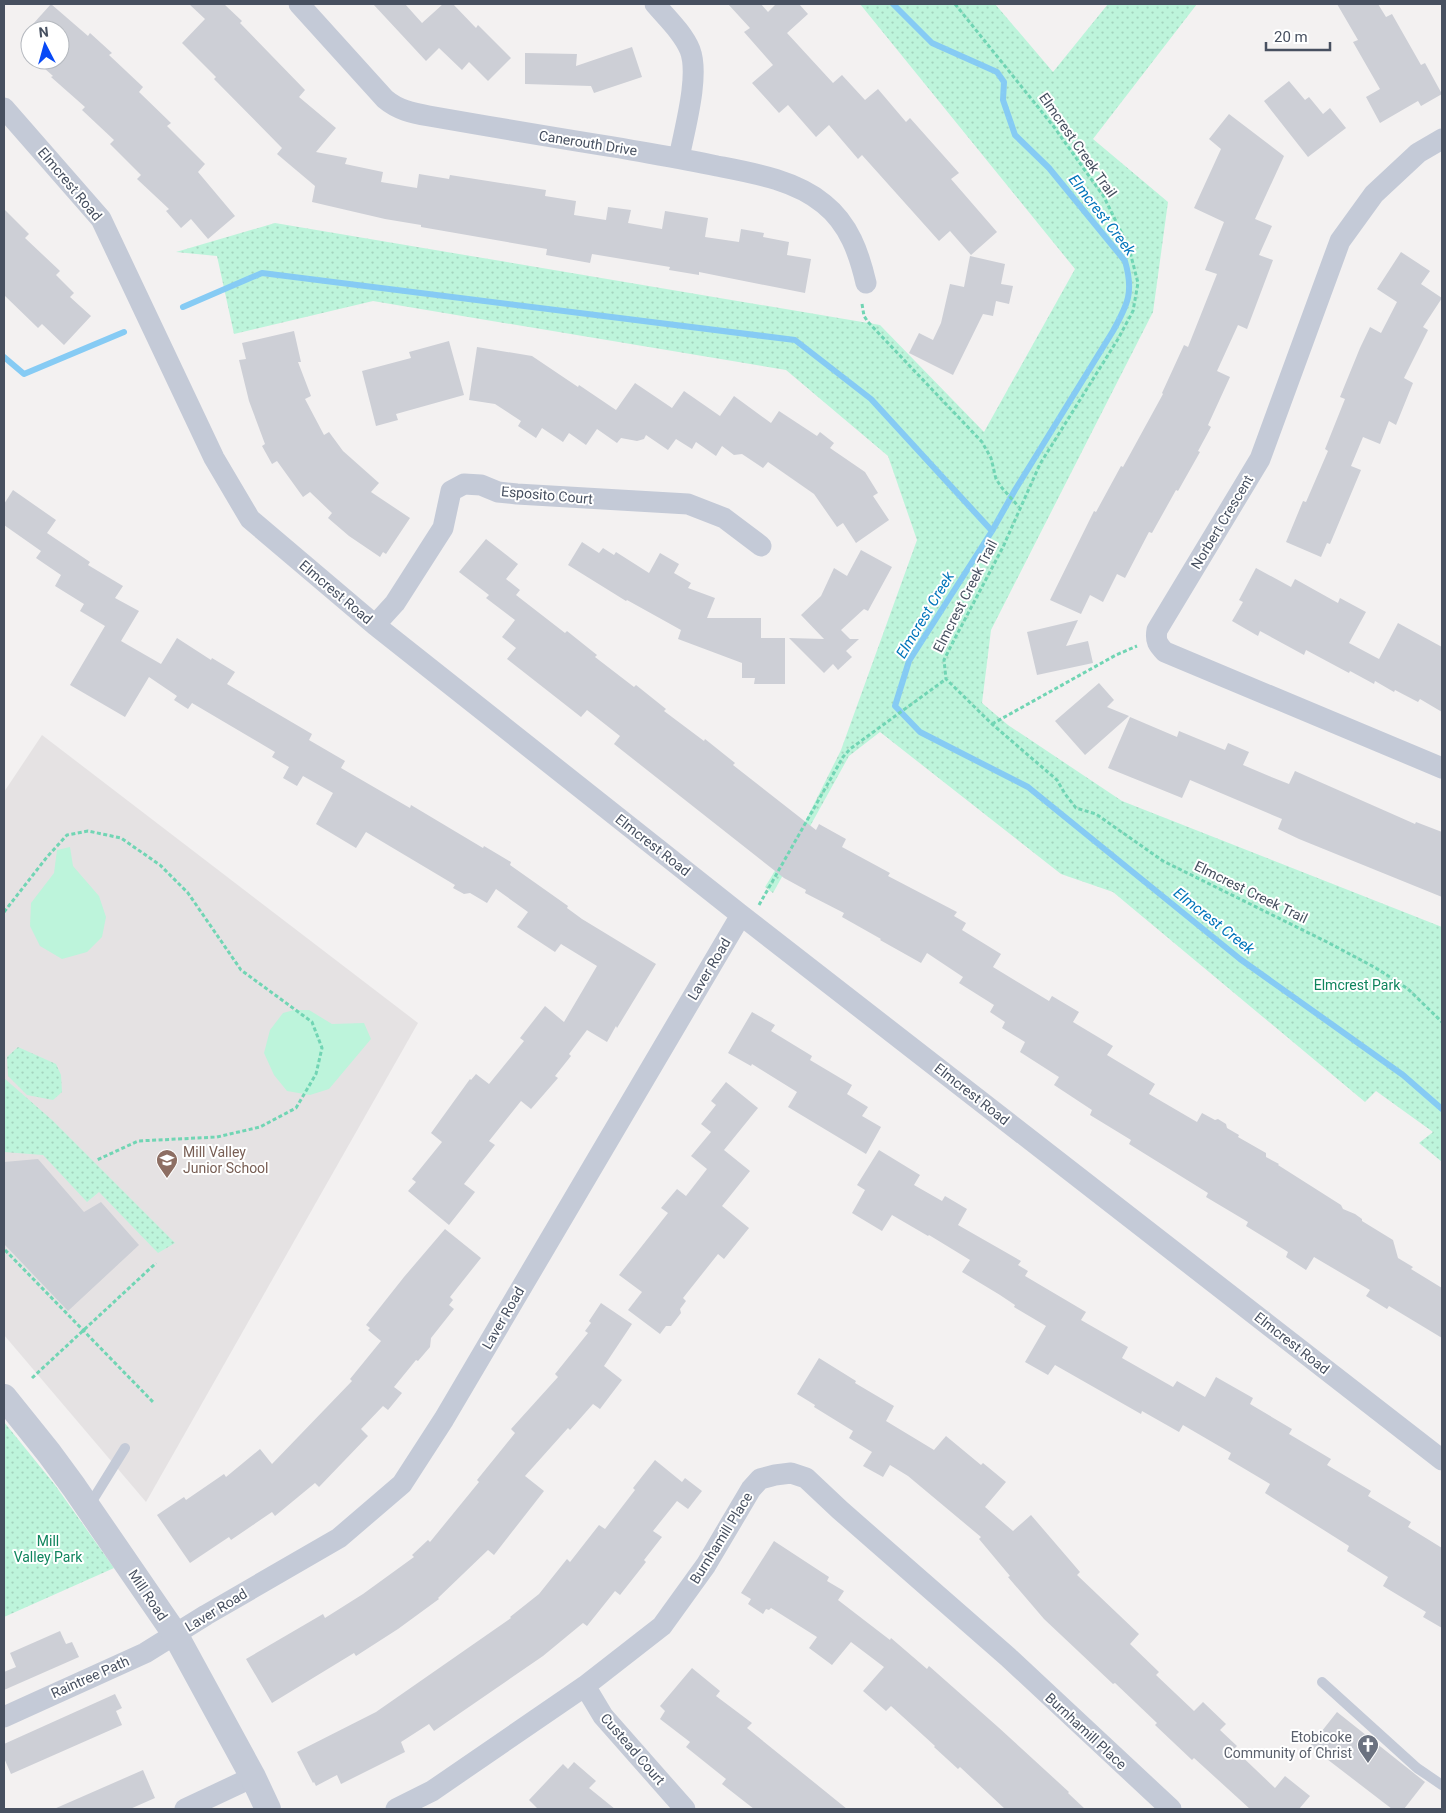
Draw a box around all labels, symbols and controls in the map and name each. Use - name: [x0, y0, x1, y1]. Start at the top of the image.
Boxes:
- north arrow: [20, 20, 70, 70]
- scale bar: [1266, 20, 1330, 52]
- text: N: [38, 24, 49, 41]
- text: 20 m: [1274, 28, 1308, 46]
- street label: Elmcrest Creek Trail: [1036, 90, 1120, 200]
- street label: Canerouth Drive: [538, 127, 638, 159]
- street label: Elmcrest Road: [35, 144, 105, 224]
- water label: Elmcrest Creek: [1065, 171, 1140, 260]
- street label: Norbert Crescent: [1188, 472, 1257, 572]
- street label: Esposito Court: [500, 483, 594, 507]
- street label: Elmcrest Creek Trail: [930, 537, 1000, 655]
- street label: Elmcrest Road: [296, 557, 376, 627]
- water label: Elmcrest Creek: [892, 568, 958, 662]
- street label: Elmcrest Road: [612, 811, 694, 879]
- street label: Elmcrest Creek Trail: [1192, 857, 1310, 927]
- water label: Elmcrest Creek: [1170, 884, 1258, 958]
- street label: Laver Road: [684, 935, 734, 1003]
- park label: Elmcrest Park: [1314, 977, 1401, 993]
- street label: Elmcrest Road: [931, 1060, 1013, 1128]
- place label: Mill Valley Junior School: [183, 1144, 269, 1176]
- school or university icon: Mill Valley Junior School: [155, 1148, 179, 1179]
- street label: Laver Road: [479, 1284, 527, 1352]
- street label: Elmcrest Road: [1251, 1309, 1333, 1377]
- street label: Burnhamill Place: [686, 1489, 756, 1587]
- park label: Mill Valley Park: [14, 1533, 83, 1565]
- street label: Mill Road: [125, 1566, 171, 1624]
- street label: Laver Road: [182, 1585, 250, 1635]
- street label: Raintree Path: [49, 1653, 131, 1701]
- street label: Burnhamill Place: [1042, 1689, 1130, 1773]
- street label: Custead Court: [598, 1710, 669, 1788]
- place label: Etobicoke Community of Christ: [1224, 1729, 1352, 1761]
- church icon: Etobicoke Community of Christ: [1356, 1733, 1380, 1764]

